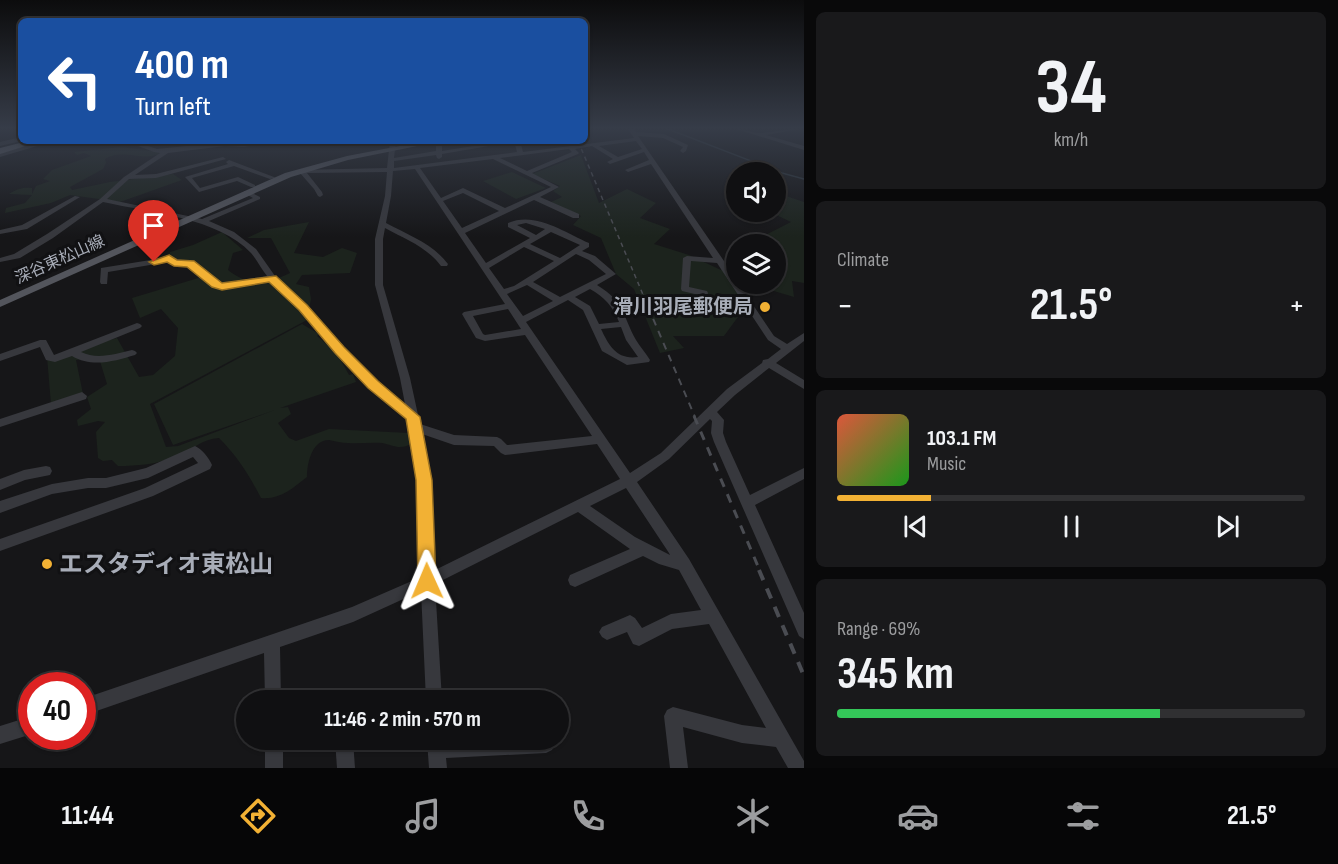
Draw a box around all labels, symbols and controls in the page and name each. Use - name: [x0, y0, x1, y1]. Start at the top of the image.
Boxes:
- text: 400 m: [135, 40, 229, 91]
- icon: left: [36, 42, 114, 120]
- text: 34: [1035, 42, 1107, 135]
- text: Turn left: [135, 91, 211, 123]
- text: km/h: [1054, 128, 1088, 152]
- map controls: [726, 162, 786, 294]
- button: sound: [726, 162, 786, 222]
- pin: [128, 200, 179, 262]
- icon: arrive: [137, 209, 170, 242]
- street label: 深谷東松山線: [12, 232, 108, 288]
- button: layers: [726, 234, 786, 294]
- text: Climate: [837, 248, 889, 272]
- text: 21.5°: [1030, 278, 1112, 333]
- text: −: [837, 286, 853, 326]
- text: +: [1289, 286, 1305, 326]
- place label: 滑川羽尾郵便局: [613, 295, 753, 319]
- marker: 滑川羽尾郵便局: [758, 300, 772, 314]
- text: 103.1 FM: [927, 425, 996, 452]
- text: Music: [927, 452, 966, 476]
- icon: previous: [899, 510, 932, 543]
- icon: pause: [1055, 510, 1088, 543]
- icon: next: [1211, 510, 1244, 543]
- position arrow: [395, 549, 459, 613]
- place label: エスタディオ東松山: [59, 550, 273, 579]
- marker: エスタディオ東松山: [40, 557, 54, 571]
- text: Range · 69%: [837, 617, 921, 641]
- text: 345 km: [837, 647, 954, 702]
- speed limit sign: 40: [18, 672, 96, 750]
- text: 11:46 · 2 min · 570 m: [324, 706, 481, 733]
- icon: directions: [237, 795, 279, 837]
- icon: music: [402, 795, 444, 837]
- icon: phone: [567, 795, 609, 837]
- icon: climate: [732, 795, 774, 837]
- icon: car: [897, 795, 939, 837]
- icon: filters: [1062, 795, 1104, 837]
- text: 11:44: [62, 800, 114, 832]
- text: 21.5°: [1227, 800, 1276, 832]

